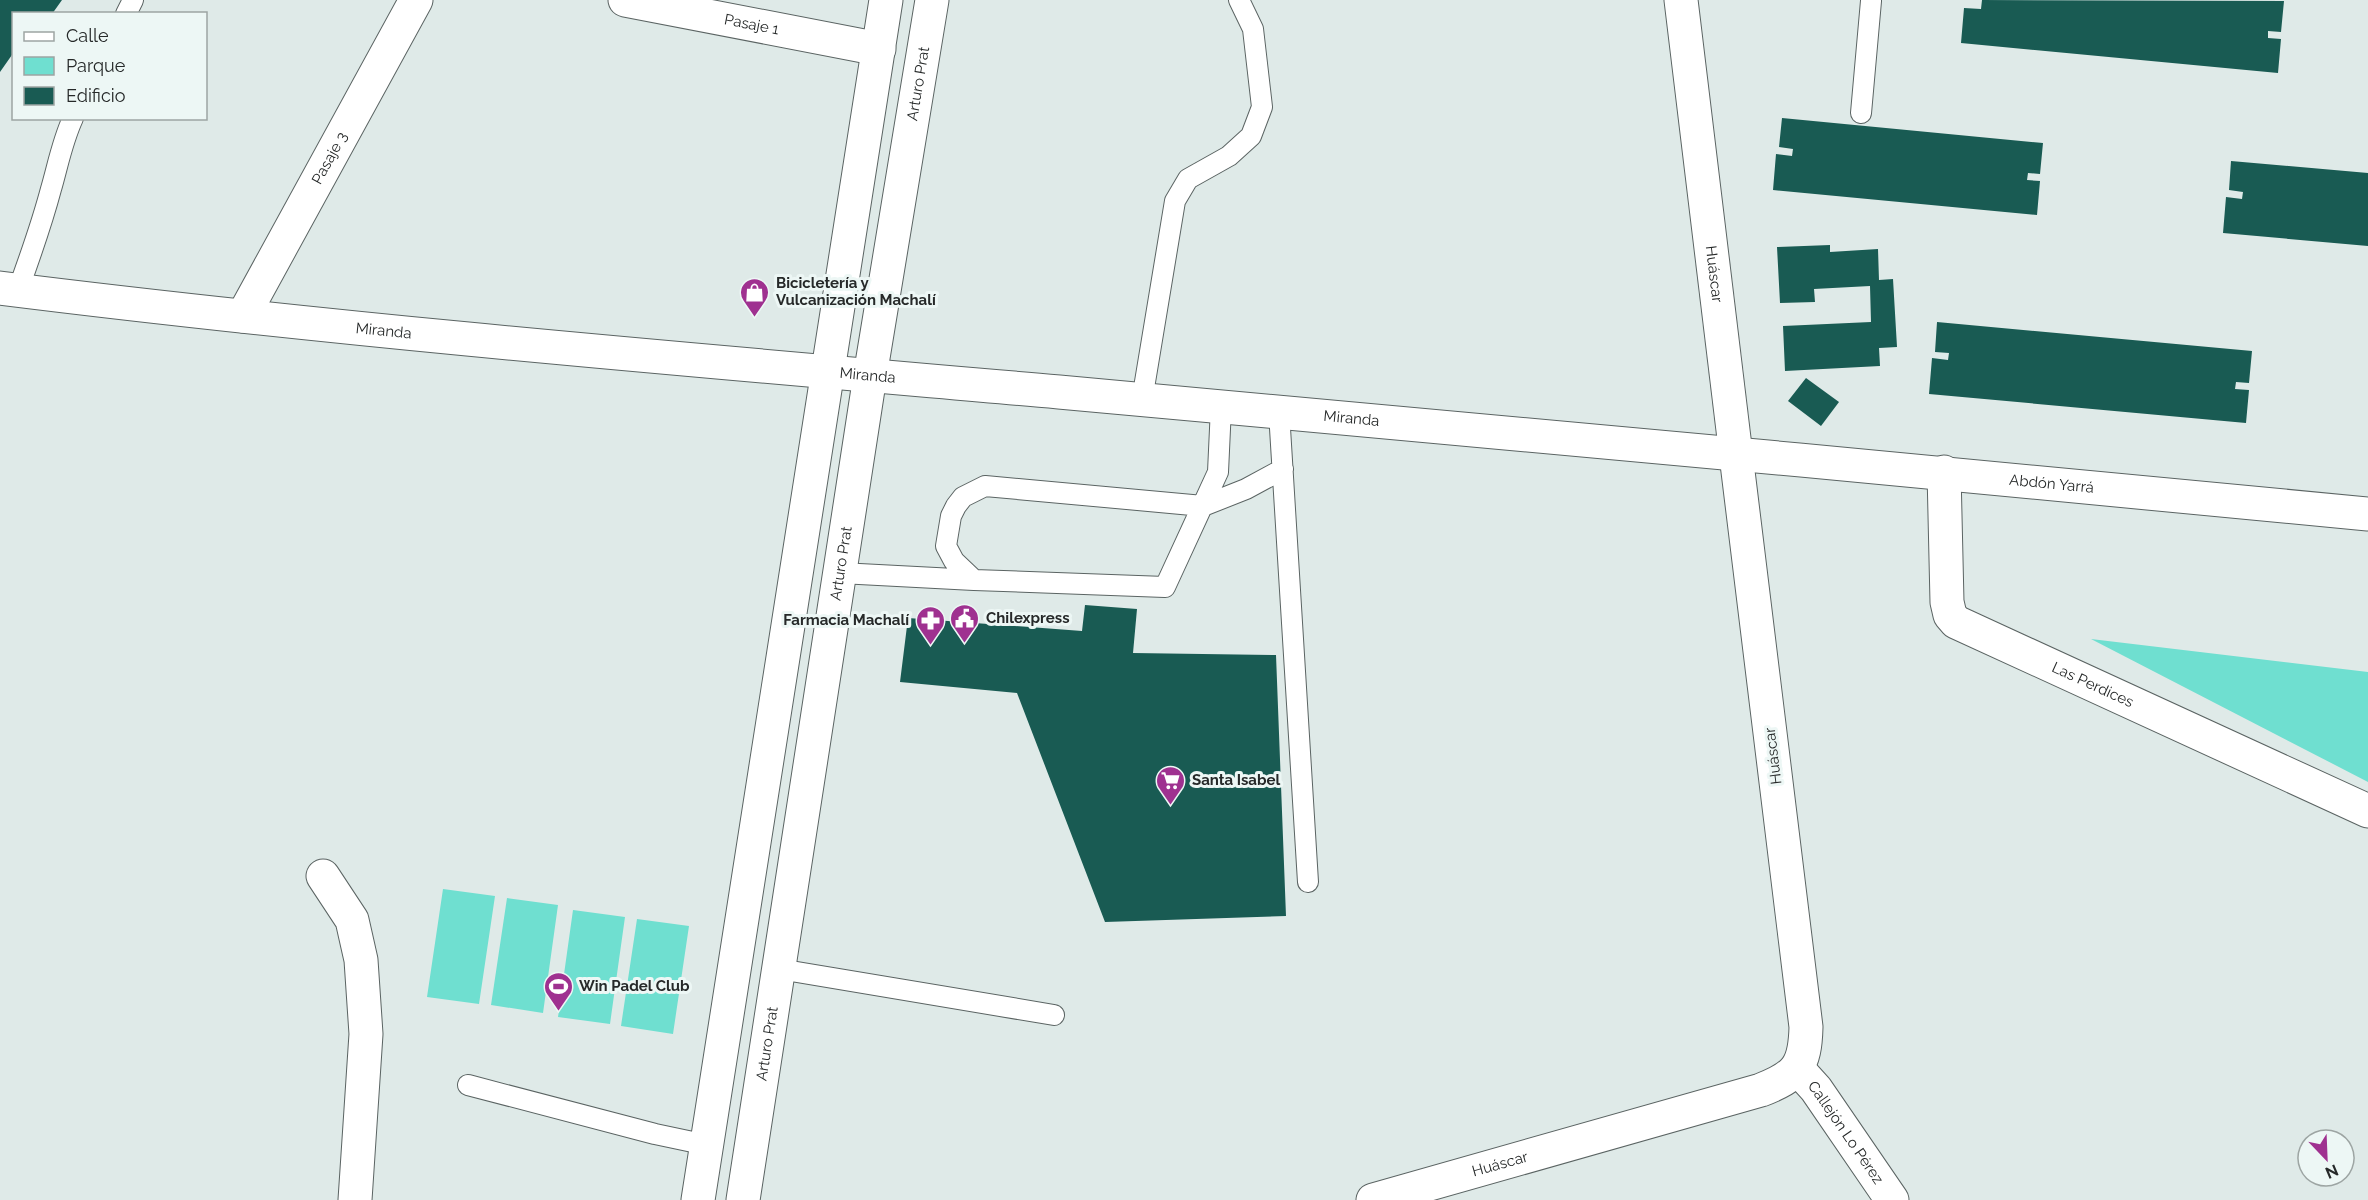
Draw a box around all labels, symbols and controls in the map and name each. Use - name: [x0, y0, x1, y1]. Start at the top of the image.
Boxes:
- street label: Pasaje 1: [723, 10, 781, 39]
- legend: [12, 12, 207, 120]
- text: Calle: [66, 25, 109, 46]
- street label: Arturo Prat: [903, 45, 933, 122]
- text: Parque: [66, 55, 126, 76]
- text: Edificio: [66, 85, 126, 106]
- street label: Pasaje 3: [308, 129, 351, 187]
- street label: Huáscar: [1702, 245, 1727, 304]
- place label: Bicicletería y Vulcanización Machalí: [776, 274, 936, 309]
- shop icon: Bicicletería y Vulcanización Machalí: [739, 276, 771, 318]
- street label: Miranda: [355, 319, 412, 342]
- street label: Miranda: [839, 364, 896, 387]
- street label: Miranda: [1323, 407, 1380, 430]
- street label: Abdón Yarrá: [2009, 471, 2095, 497]
- street label: Arturo Prat: [827, 525, 856, 602]
- public building icon: Chilexpress: [949, 602, 981, 644]
- pharmacy icon: Farmacia Machalí: [914, 604, 946, 646]
- place label: Chilexpress: [986, 609, 1070, 627]
- place label: Farmacia Machalí: [783, 611, 909, 629]
- street label: Las Perdices: [2049, 658, 2136, 711]
- street label: Huáscar: [1760, 726, 1785, 785]
- supermarket icon: Santa Isabel: [1155, 764, 1187, 806]
- place label: Santa Isabel: [1192, 771, 1280, 789]
- sports icon: Win Padel Club: [542, 970, 574, 1012]
- place label: Win Padel Club: [579, 977, 690, 995]
- street label: Arturo Prat: [752, 1005, 782, 1082]
- street label: Callejón Lo Pérez: [1804, 1077, 1887, 1187]
- north arrow: [2296, 1128, 2356, 1188]
- street label: Huáscar: [1470, 1147, 1531, 1180]
- text: N: [2322, 1160, 2341, 1182]

